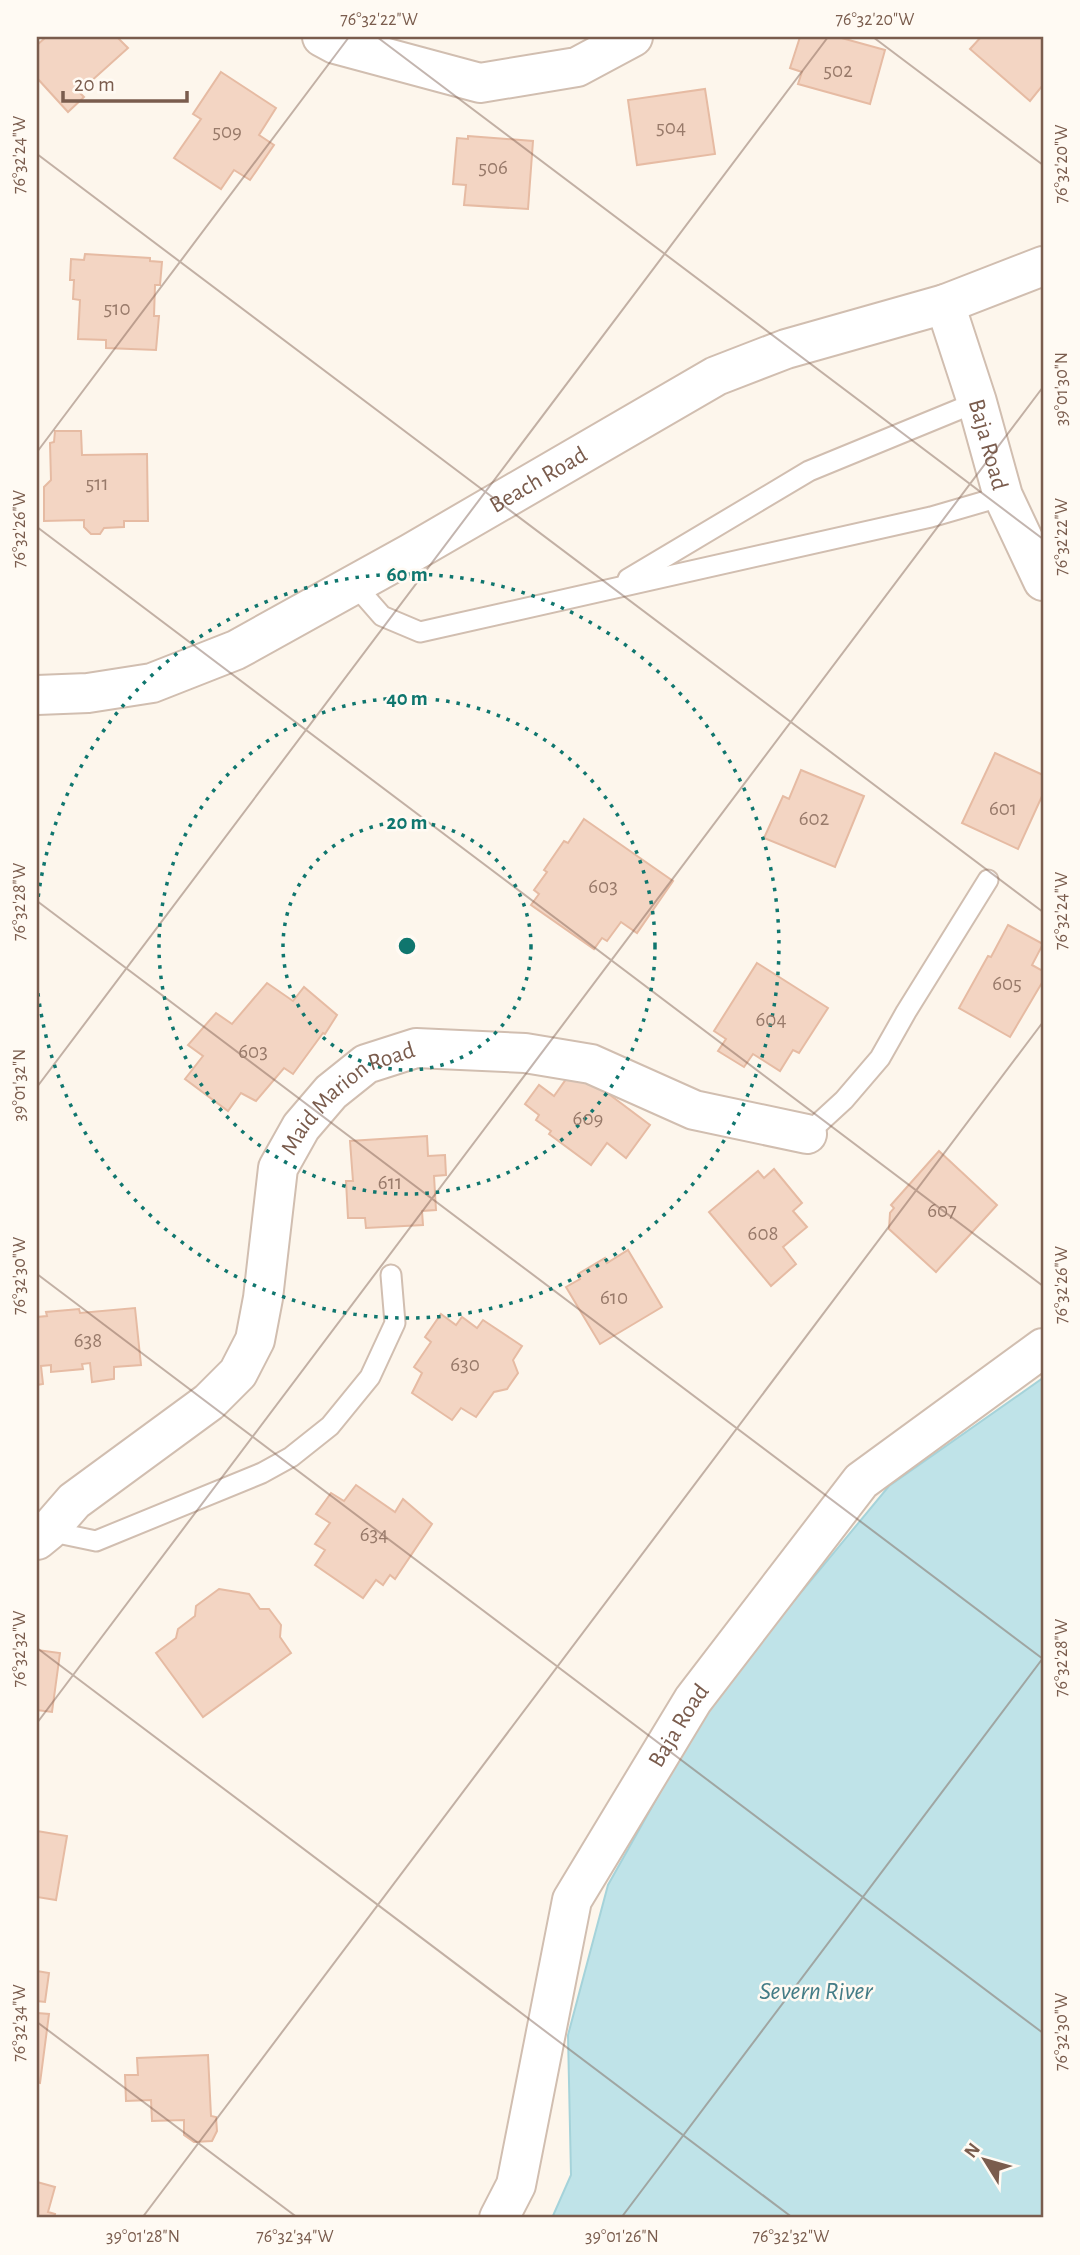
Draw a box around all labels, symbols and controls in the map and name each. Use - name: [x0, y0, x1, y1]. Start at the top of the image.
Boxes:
- text: 76°32'22"W: [340, 11, 418, 29]
- text: 76°32'20"W: [836, 11, 914, 29]
- scale bar: [63, 60, 187, 104]
- house number: 502: [823, 60, 853, 81]
- text: 20 m: [74, 74, 115, 95]
- text: 76°32'24"W: [11, 116, 29, 194]
- house number: 504: [656, 117, 686, 138]
- house number: 509: [212, 121, 242, 142]
- text: 76°32'20"W: [1053, 125, 1071, 203]
- house number: 506: [478, 157, 508, 178]
- house number: 510: [103, 298, 131, 319]
- text: 39°01'30"N: [1053, 352, 1071, 426]
- street label: Baja Road: [964, 396, 1012, 493]
- street label: Beach Road: [486, 443, 591, 518]
- house number: 511: [85, 473, 109, 494]
- text: 76°32'26"W: [11, 490, 29, 568]
- text: 76°32'22"W: [1053, 498, 1071, 576]
- text: 60 m: [386, 564, 428, 585]
- text: 40 m: [386, 688, 428, 709]
- house number: 601: [989, 798, 1017, 819]
- house number: 602: [799, 808, 829, 829]
- text: 20 m: [387, 812, 427, 833]
- text: 76°32'28"W: [11, 863, 29, 941]
- text: 76°32'24"W: [1053, 872, 1071, 950]
- house number: 603: [588, 876, 618, 897]
- centre of rings: [395, 934, 419, 958]
- house number: 605: [992, 973, 1022, 994]
- house number: 604: [755, 1009, 787, 1030]
- street label: Maid Marion Road: [277, 1038, 418, 1159]
- house number: 603: [238, 1041, 268, 1062]
- text: 39°01'32"N: [11, 1049, 29, 1121]
- house number: 609: [573, 1108, 603, 1129]
- house number: 611: [378, 1172, 402, 1193]
- house number: 607: [927, 1200, 957, 1221]
- house number: 608: [748, 1223, 778, 1244]
- text: 76°32'30"W: [11, 1237, 29, 1315]
- text: 76°32'26"W: [1053, 1246, 1071, 1324]
- house number: 610: [600, 1287, 628, 1308]
- house number: 638: [74, 1330, 102, 1351]
- house number: 630: [450, 1354, 480, 1375]
- house number: 634: [360, 1524, 388, 1545]
- text: 76°32'32"W: [11, 1611, 29, 1687]
- text: 76°32'28"W: [1053, 1619, 1071, 1697]
- street label: Baja Road: [644, 1680, 714, 1772]
- water label: Severn River: [759, 1978, 874, 2004]
- text: 76°32'34"W: [11, 1984, 29, 2062]
- text: 76°32'30"W: [1053, 1993, 1071, 2071]
- north arrow: [950, 2126, 1020, 2196]
- text: N: [961, 2140, 984, 2162]
- text: 39°01'28"N: [106, 2228, 180, 2246]
- text: 76°32'34"W: [256, 2228, 334, 2246]
- text: 39°01'26"N: [585, 2228, 659, 2246]
- text: 76°32'32"W: [753, 2228, 829, 2246]

